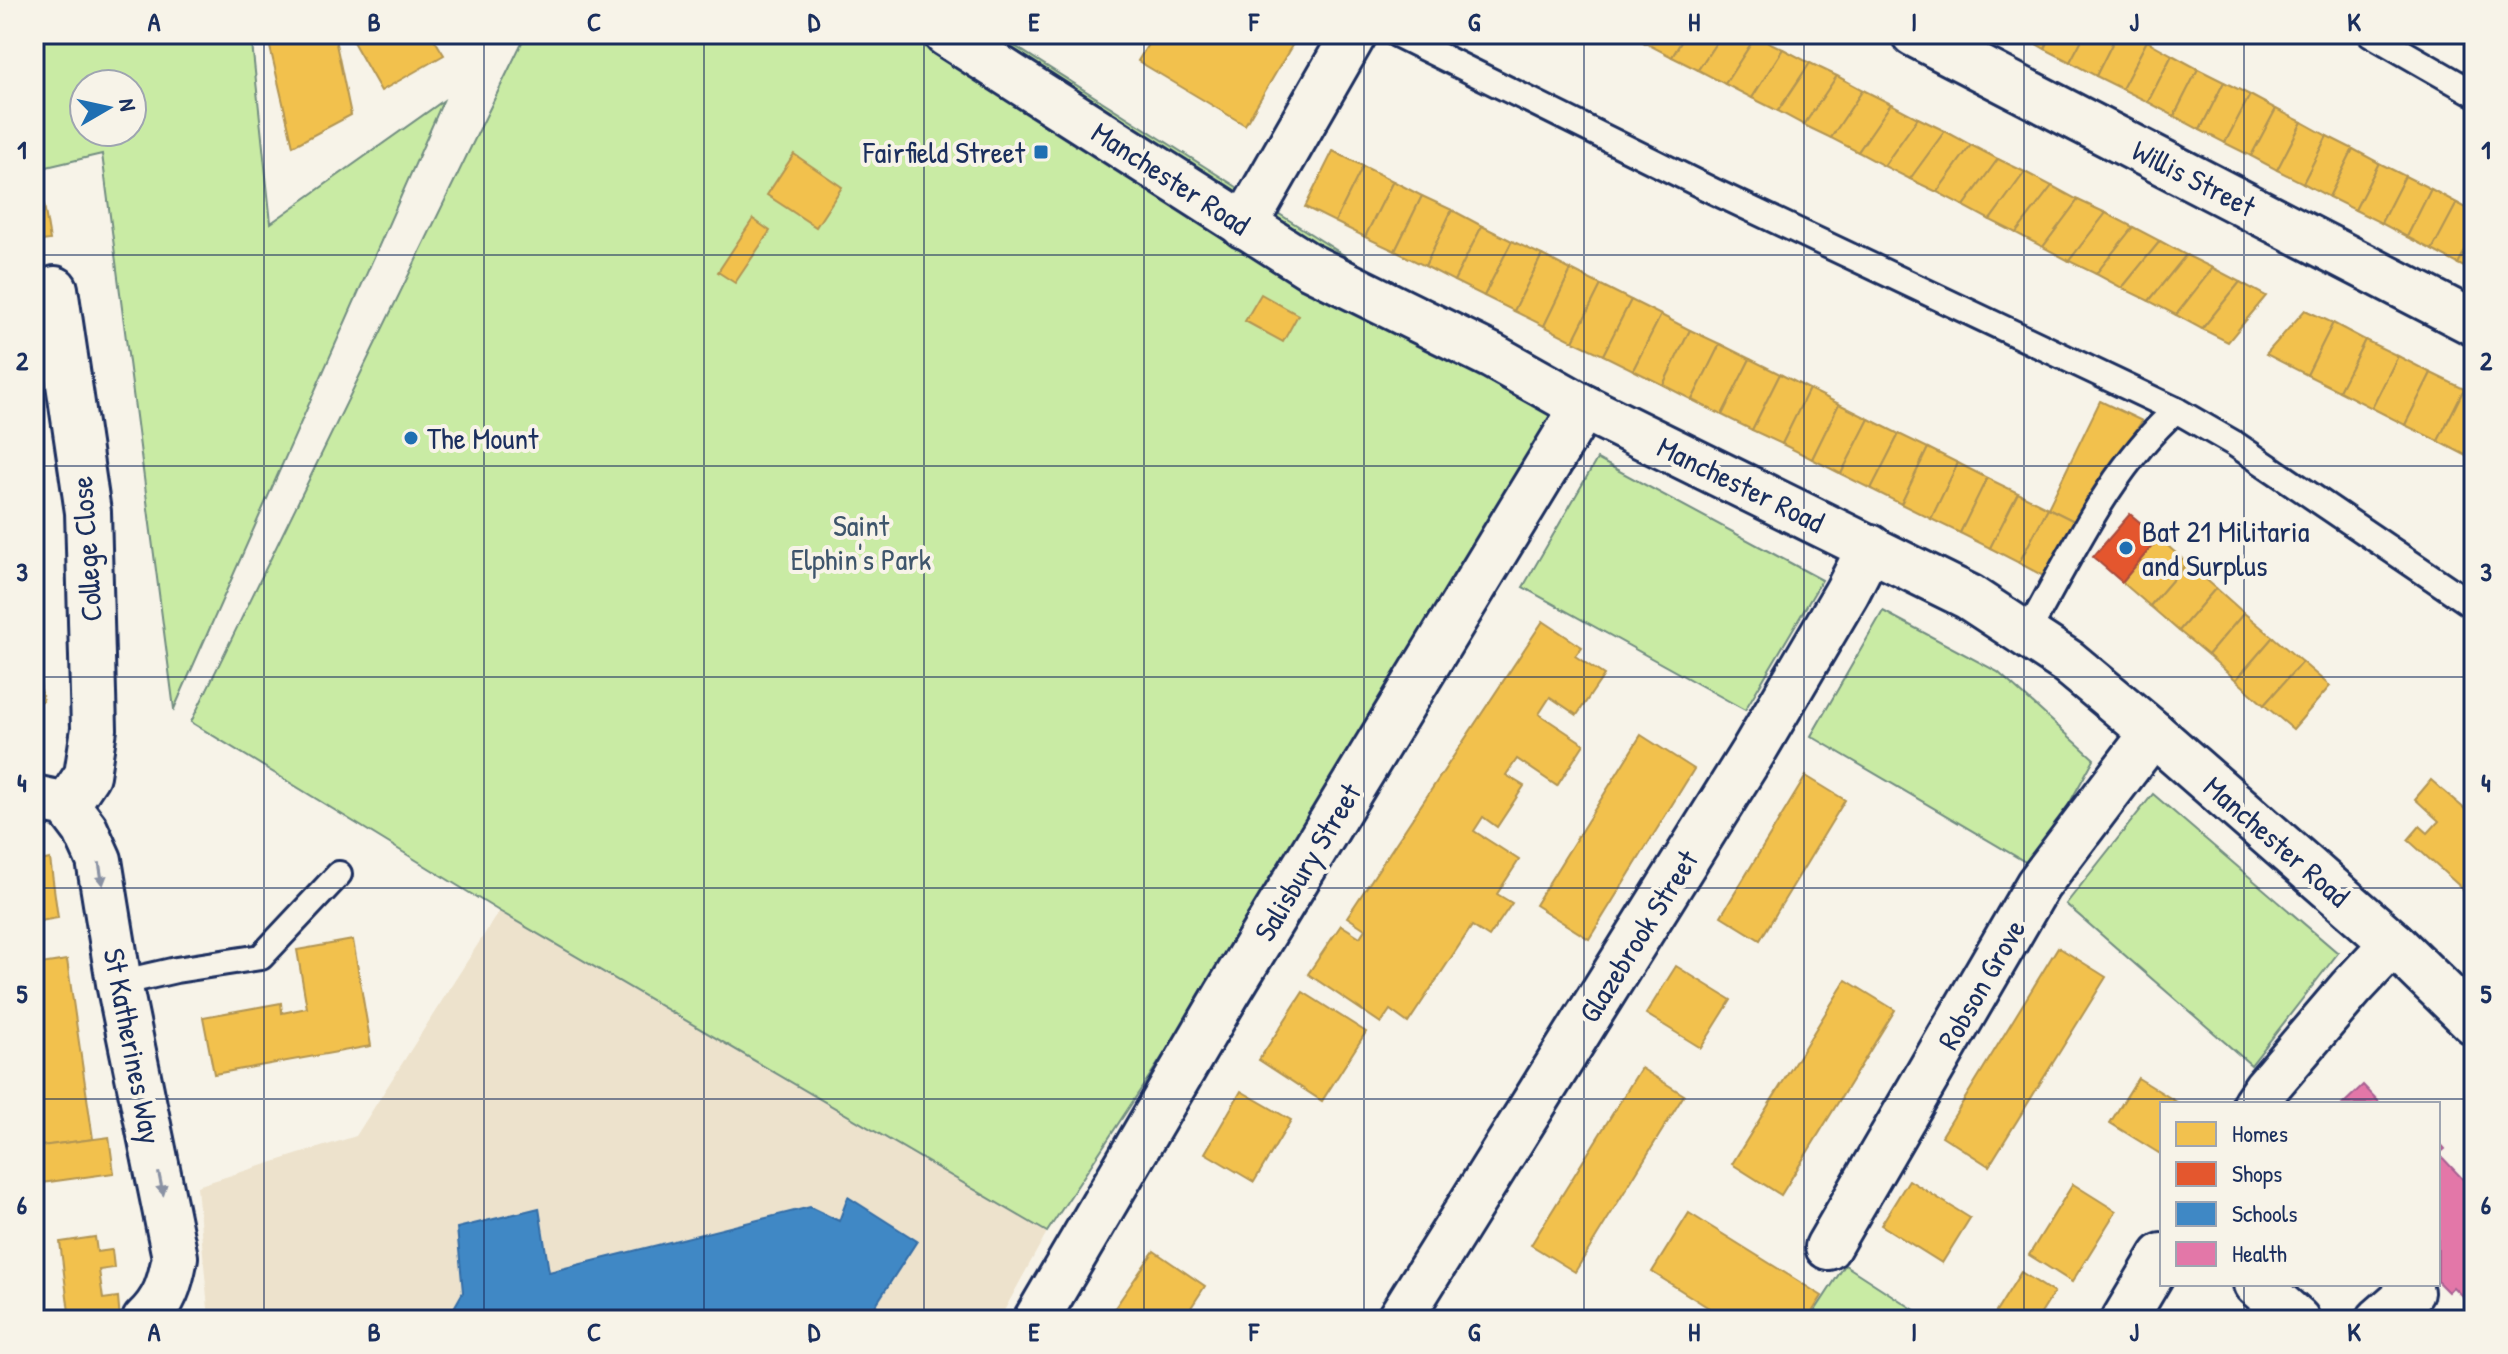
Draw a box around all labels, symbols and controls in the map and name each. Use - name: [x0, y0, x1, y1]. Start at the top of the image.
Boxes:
- text: A: [148, 4, 161, 39]
- text: B: [367, 4, 381, 39]
- text: C: [587, 4, 601, 39]
- text: D: [808, 4, 821, 39]
- text: E: [1028, 4, 1040, 39]
- text: F: [1248, 4, 1260, 39]
- text: G: [1468, 4, 1481, 39]
- text: H: [1688, 4, 1700, 39]
- text: I: [1911, 4, 1917, 39]
- text: J: [2129, 4, 2139, 39]
- text: K: [2347, 4, 2361, 39]
- north arrow: [68, 68, 148, 148]
- text: N: [112, 97, 144, 113]
- street label: Manchester Road: [1084, 112, 1258, 244]
- street label: Willis Street: [2126, 130, 2263, 226]
- text: 1: [17, 132, 27, 167]
- place label: Fairfield Street: [862, 132, 1026, 172]
- text: 1: [2481, 132, 2491, 167]
- marker: Fairfield Street: [1032, 143, 1050, 161]
- text: 2: [16, 343, 29, 378]
- text: 2: [2480, 343, 2493, 378]
- place label: The Mount: [427, 418, 539, 458]
- street label: Manchester Road: [1651, 426, 1831, 542]
- marker: The Mount: [402, 429, 420, 447]
- street label: College Close: [61, 475, 111, 623]
- park label: Saint Elphin's Park: [791, 505, 931, 579]
- place label: Bat 21 Militaria and Surplus: [2142, 511, 2310, 585]
- marker: Bat 21 Militaria and Surplus: [2117, 539, 2135, 557]
- text: 3: [16, 554, 28, 589]
- text: 3: [2480, 554, 2492, 589]
- text: 4: [17, 765, 27, 800]
- text: 4: [2481, 765, 2491, 800]
- street label: Manchester Road: [2196, 767, 2359, 916]
- street label: Salisbury Street: [1244, 775, 1370, 948]
- street label: Glazebrook Street: [1569, 842, 1707, 1030]
- one-way arrow: [95, 862, 108, 887]
- street label: Robson Grove: [1928, 912, 2034, 1056]
- street label: St Katherines Way: [94, 945, 172, 1147]
- text: 5: [17, 976, 28, 1011]
- text: 5: [2481, 976, 2492, 1011]
- legend: [2160, 1102, 2440, 1286]
- text: Homes: [2232, 1117, 2288, 1149]
- text: Shops: [2232, 1157, 2282, 1189]
- one-way arrow: [155, 1172, 168, 1197]
- text: 6: [17, 1187, 28, 1222]
- text: 6: [2481, 1187, 2492, 1222]
- text: Schools: [2232, 1197, 2297, 1229]
- text: Health: [2232, 1237, 2287, 1269]
- text: A: [148, 1314, 161, 1349]
- text: B: [367, 1314, 381, 1349]
- text: C: [587, 1314, 601, 1349]
- text: D: [808, 1314, 821, 1349]
- text: E: [1028, 1314, 1040, 1349]
- text: F: [1248, 1314, 1260, 1349]
- text: G: [1468, 1314, 1481, 1349]
- text: H: [1688, 1314, 1700, 1349]
- text: I: [1911, 1314, 1917, 1349]
- text: J: [2129, 1314, 2139, 1349]
- text: K: [2347, 1314, 2361, 1349]

